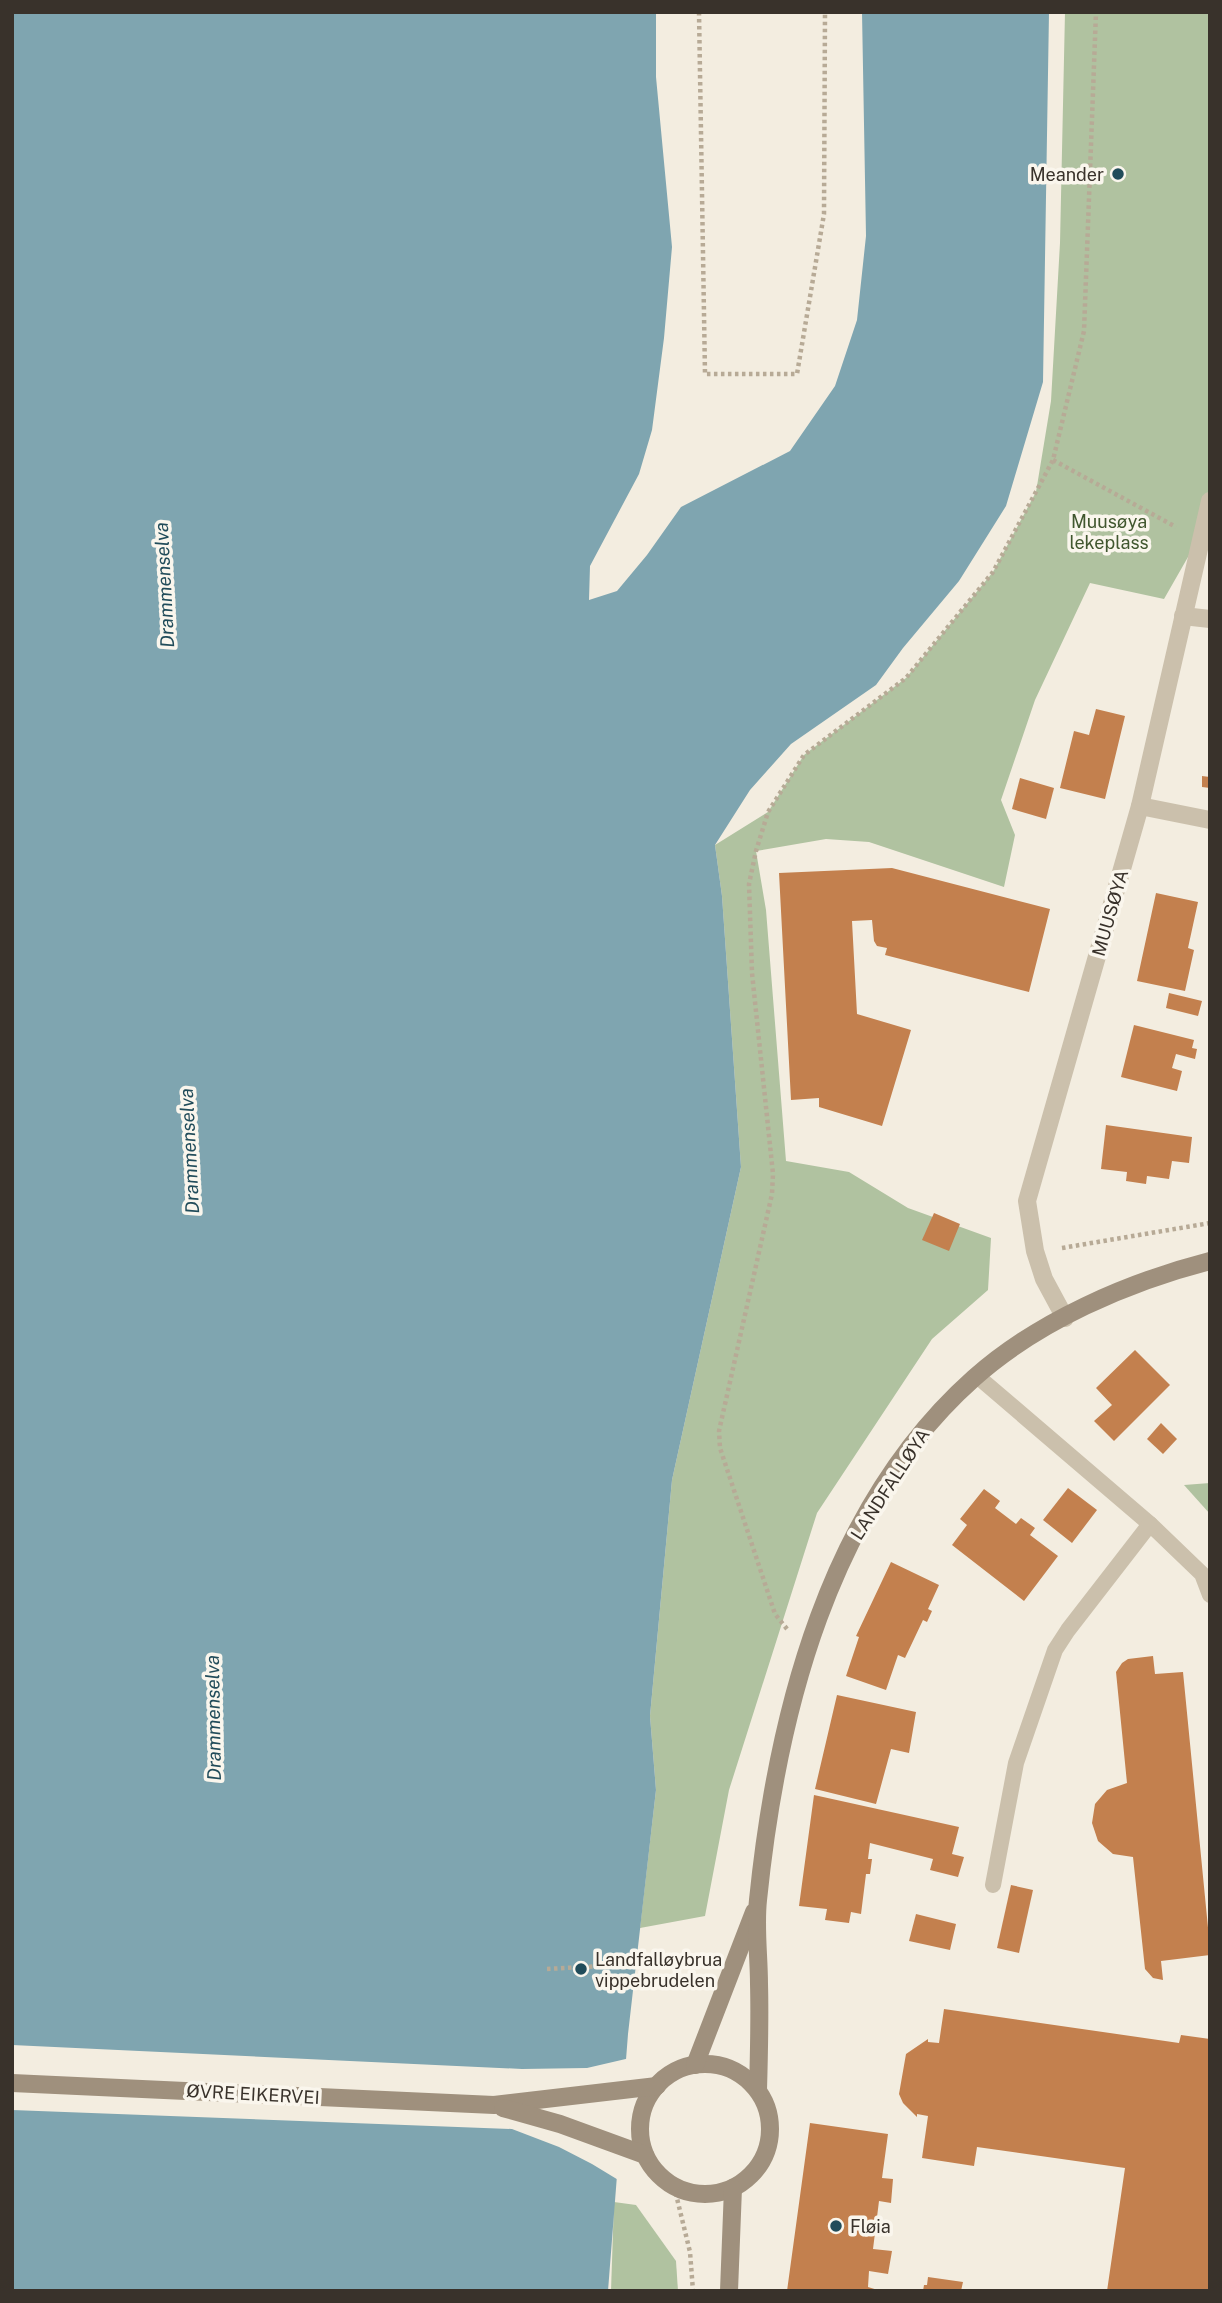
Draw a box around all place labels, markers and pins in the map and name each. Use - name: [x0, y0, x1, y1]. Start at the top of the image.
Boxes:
- place label: Meander: [1030, 164, 1104, 185]
- marker: Meander: [1110, 166, 1126, 182]
- place label: Landfalløybrua vippebrudelen: [595, 1949, 722, 1991]
- marker: Landfalløybrua vippebrudelen: [573, 1961, 589, 1977]
- place label: Fløia: [850, 2216, 891, 2237]
- marker: Fløia: [828, 2218, 844, 2234]

